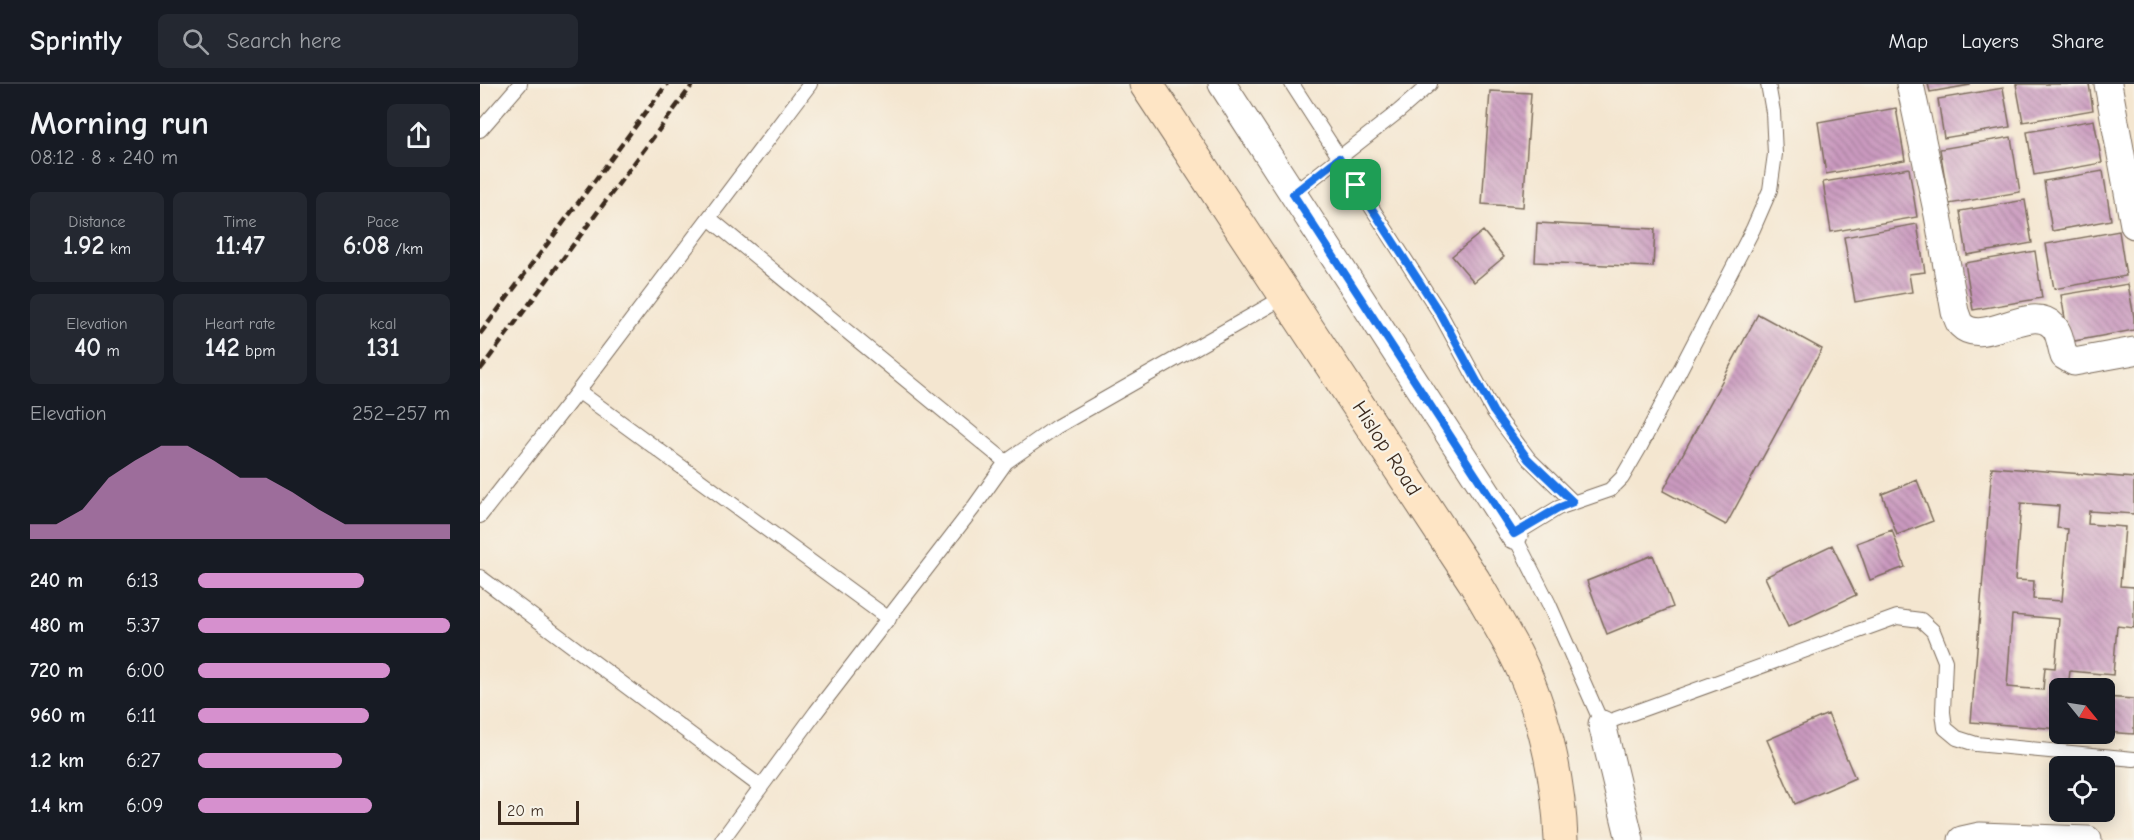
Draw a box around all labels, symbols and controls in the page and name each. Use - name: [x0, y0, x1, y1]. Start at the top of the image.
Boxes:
- search box: [158, 14, 578, 68]
- text: Sprintly: [30, 25, 122, 57]
- icon: search: [179, 25, 212, 58]
- text: Search here: [227, 28, 341, 54]
- text: Map: [1889, 29, 1928, 53]
- text: Layers: [1961, 29, 2019, 53]
- text: Share: [2052, 29, 2104, 53]
- text: Morning run: [30, 104, 209, 142]
- button: share: [387, 104, 450, 167]
- text: 08:12 · 8 × 240 m: [30, 146, 178, 169]
- pin: [1330, 159, 1381, 210]
- icon: arrive: [1339, 168, 1372, 201]
- text: Distance: [68, 213, 126, 231]
- text: Time: [223, 213, 257, 231]
- text: Pace: [367, 213, 399, 231]
- text: 1.92: [63, 231, 105, 261]
- text: 11:47: [215, 231, 265, 261]
- text: 6:08: [343, 231, 390, 261]
- text: km: [105, 240, 131, 258]
- text: /km: [390, 240, 423, 258]
- text: Elevation: [66, 315, 128, 333]
- text: Heart rate: [205, 315, 275, 333]
- text: kcal: [370, 315, 396, 333]
- text: 40: [74, 333, 101, 363]
- text: 142: [205, 333, 240, 363]
- text: 131: [366, 333, 400, 363]
- text: m: [101, 342, 120, 360]
- text: bpm: [240, 342, 275, 360]
- street label: Hislop Road: [1348, 396, 1426, 500]
- text: Elevation: [30, 402, 107, 425]
- text: 252–257 m: [352, 402, 450, 425]
- text: 240 m: [30, 569, 83, 592]
- text: 6:13: [126, 569, 159, 592]
- text: 480 m: [30, 614, 84, 637]
- text: 5:37: [126, 614, 160, 637]
- text: 720 m: [30, 659, 83, 682]
- text: 6:00: [126, 659, 165, 682]
- north arrow: [2049, 678, 2115, 744]
- map controls: [2049, 678, 2115, 822]
- text: 960 m: [30, 704, 85, 727]
- text: 6:11: [126, 704, 156, 727]
- text: 1.2 km: [30, 749, 84, 772]
- text: 6:27: [126, 749, 160, 772]
- button: locate: [2049, 756, 2115, 822]
- text: 1.4 km: [30, 794, 84, 817]
- text: 6:09: [126, 794, 163, 817]
- scale bar: [498, 798, 579, 826]
- text: 20 m: [507, 802, 544, 820]

